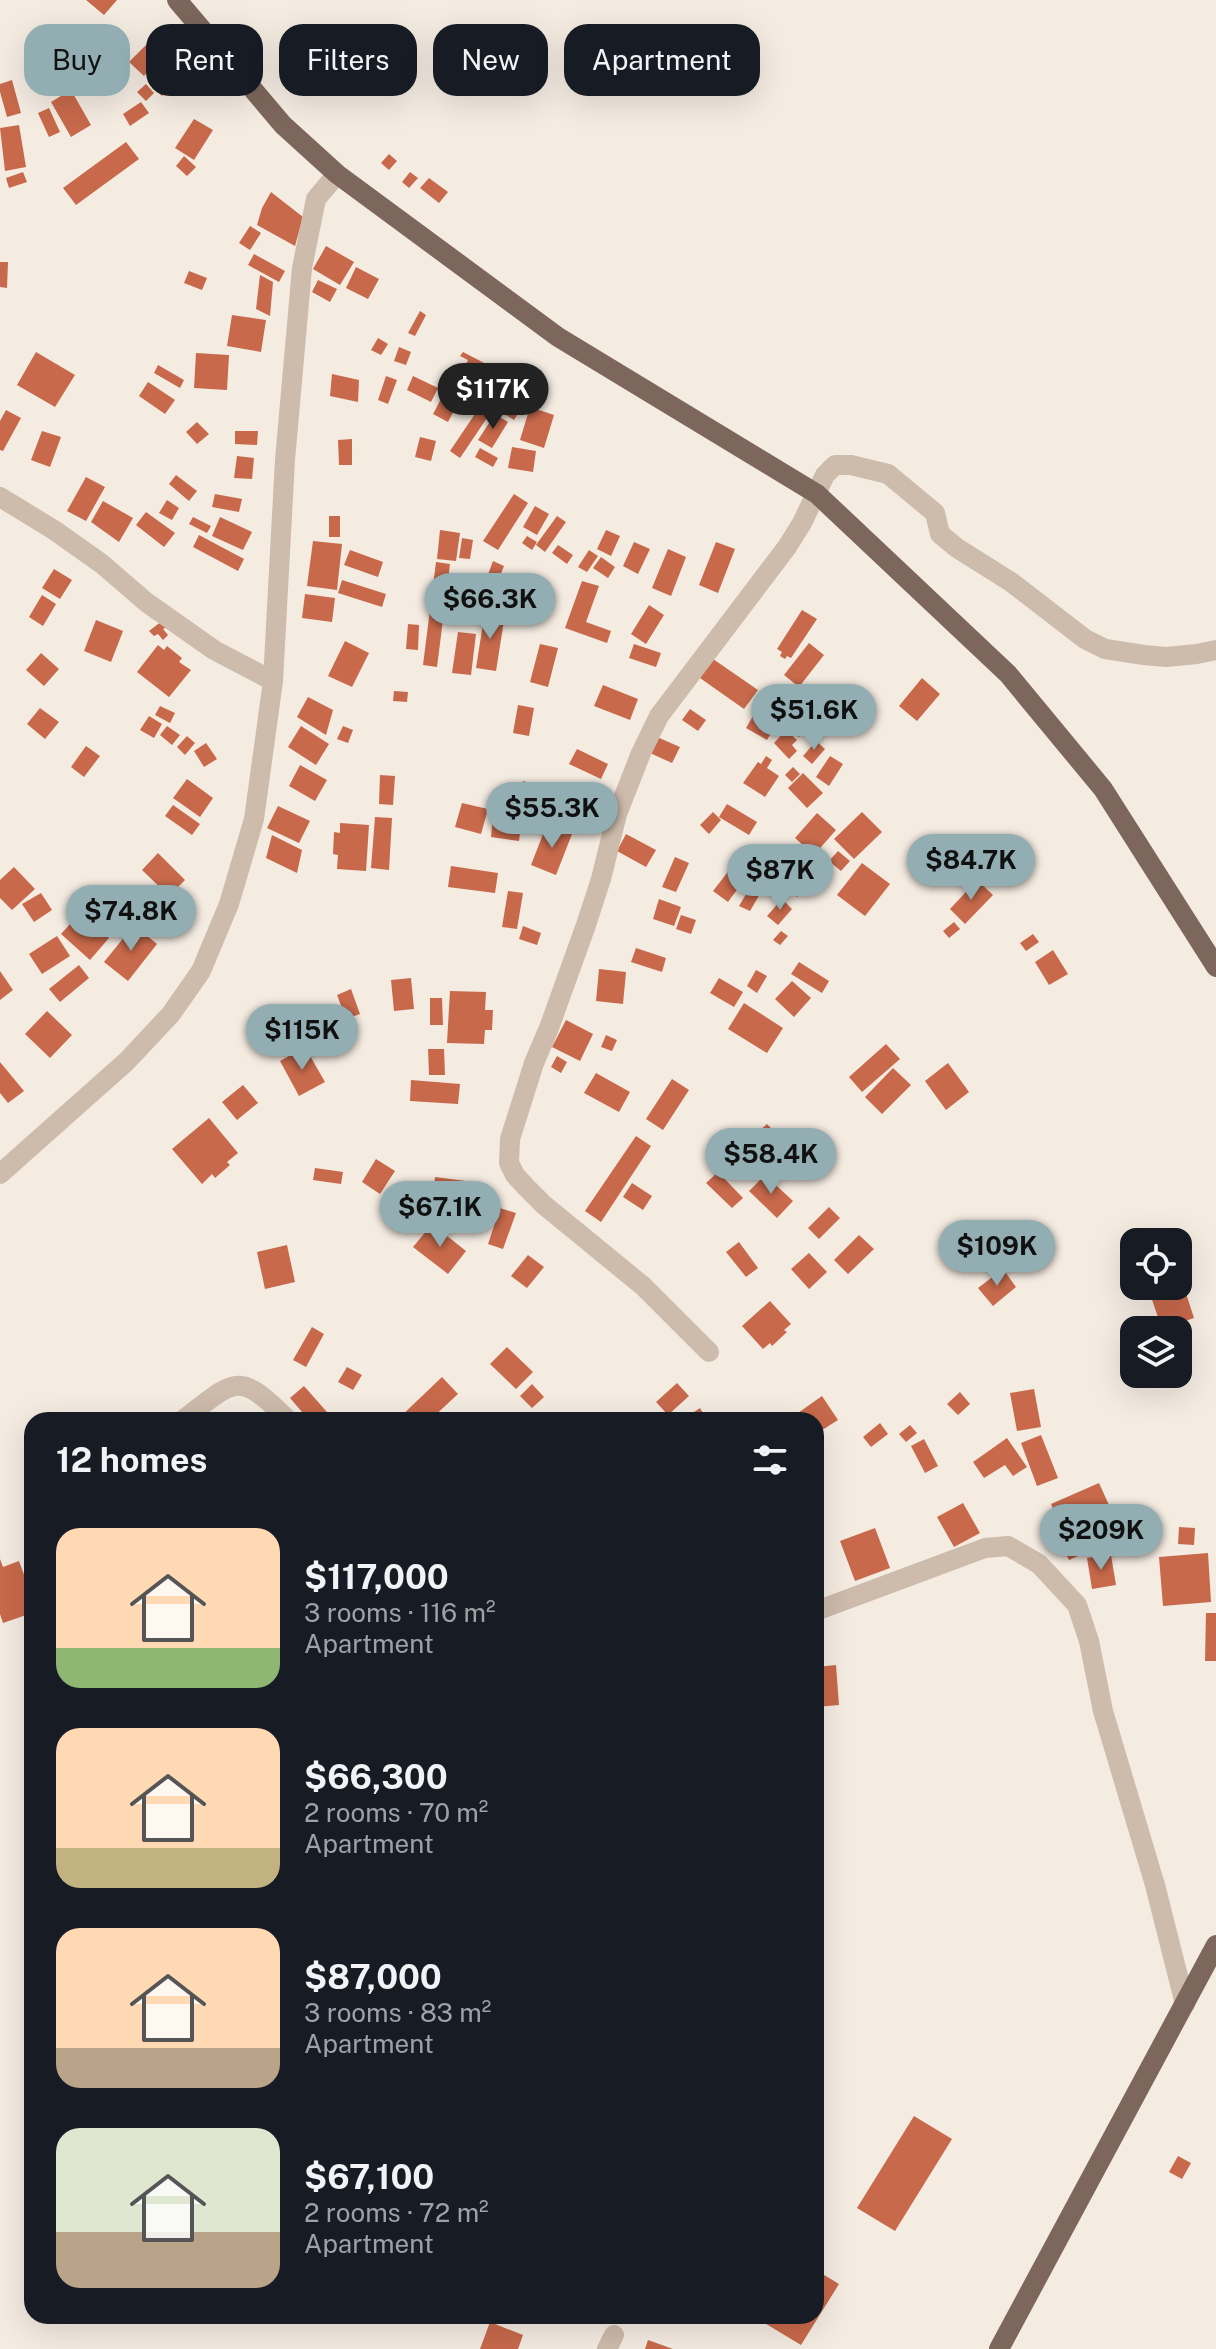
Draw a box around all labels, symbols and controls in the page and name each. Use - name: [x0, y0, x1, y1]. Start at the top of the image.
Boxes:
- chip: Buy: [24, 24, 130, 96]
- chip: Rent: [146, 24, 263, 96]
- chip: Filters: [279, 24, 417, 96]
- chip: New: [433, 24, 548, 96]
- chip: Apartment: [564, 24, 760, 96]
- pin: $117K: [437, 363, 549, 431]
- text: $117K: [456, 373, 530, 404]
- pin: $66.3K: [425, 573, 555, 641]
- text: $66.3K: [443, 583, 537, 614]
- pin: $51.6K: [749, 684, 879, 752]
- text: $51.6K: [769, 694, 859, 725]
- pin: $55.3K: [487, 782, 617, 850]
- text: $55.3K: [504, 792, 600, 823]
- pin: $84.7K: [906, 834, 1036, 902]
- pin: $87K: [733, 844, 827, 912]
- text: $84.7K: [925, 844, 1017, 875]
- text: $87K: [745, 854, 815, 885]
- pin: $74.8K: [66, 885, 196, 953]
- text: $74.8K: [84, 895, 178, 926]
- pin: $115K: [246, 1004, 358, 1072]
- text: $115K: [264, 1014, 340, 1045]
- pin: $58.4K: [706, 1128, 836, 1196]
- text: $58.4K: [723, 1138, 819, 1169]
- pin: $67.1K: [375, 1181, 505, 1249]
- text: $67.1K: [398, 1191, 482, 1222]
- pin: $109K: [941, 1220, 1053, 1288]
- map controls: [1120, 1228, 1192, 1388]
- button: locate: [1120, 1228, 1192, 1300]
- text: $109K: [956, 1230, 1038, 1261]
- button: layers: [1120, 1316, 1192, 1388]
- icon: filters: [748, 1438, 792, 1482]
- text: 12 homes: [56, 1440, 207, 1480]
- pin: $209K: [1045, 1504, 1157, 1572]
- text: $209K: [1058, 1514, 1144, 1545]
- text: $117,000: [304, 1557, 449, 1597]
- icon: home: [120, 1560, 216, 1656]
- text: 3 rooms · 116 m²: [304, 1597, 496, 1628]
- text: Apartment: [304, 1628, 434, 1659]
- text: $66,300: [304, 1757, 448, 1797]
- icon: home: [120, 1760, 216, 1856]
- text: 2 rooms · 70 m²: [304, 1797, 488, 1828]
- text: Apartment: [304, 1828, 434, 1859]
- text: $87,000: [304, 1957, 442, 1997]
- icon: home: [120, 1960, 216, 2056]
- text: 3 rooms · 83 m²: [304, 1997, 491, 2028]
- text: Apartment: [304, 2028, 434, 2059]
- text: $67,100: [304, 2157, 434, 2197]
- icon: home: [120, 2160, 216, 2256]
- text: 2 rooms · 72 m²: [304, 2197, 489, 2228]
- text: Apartment: [304, 2228, 434, 2259]

